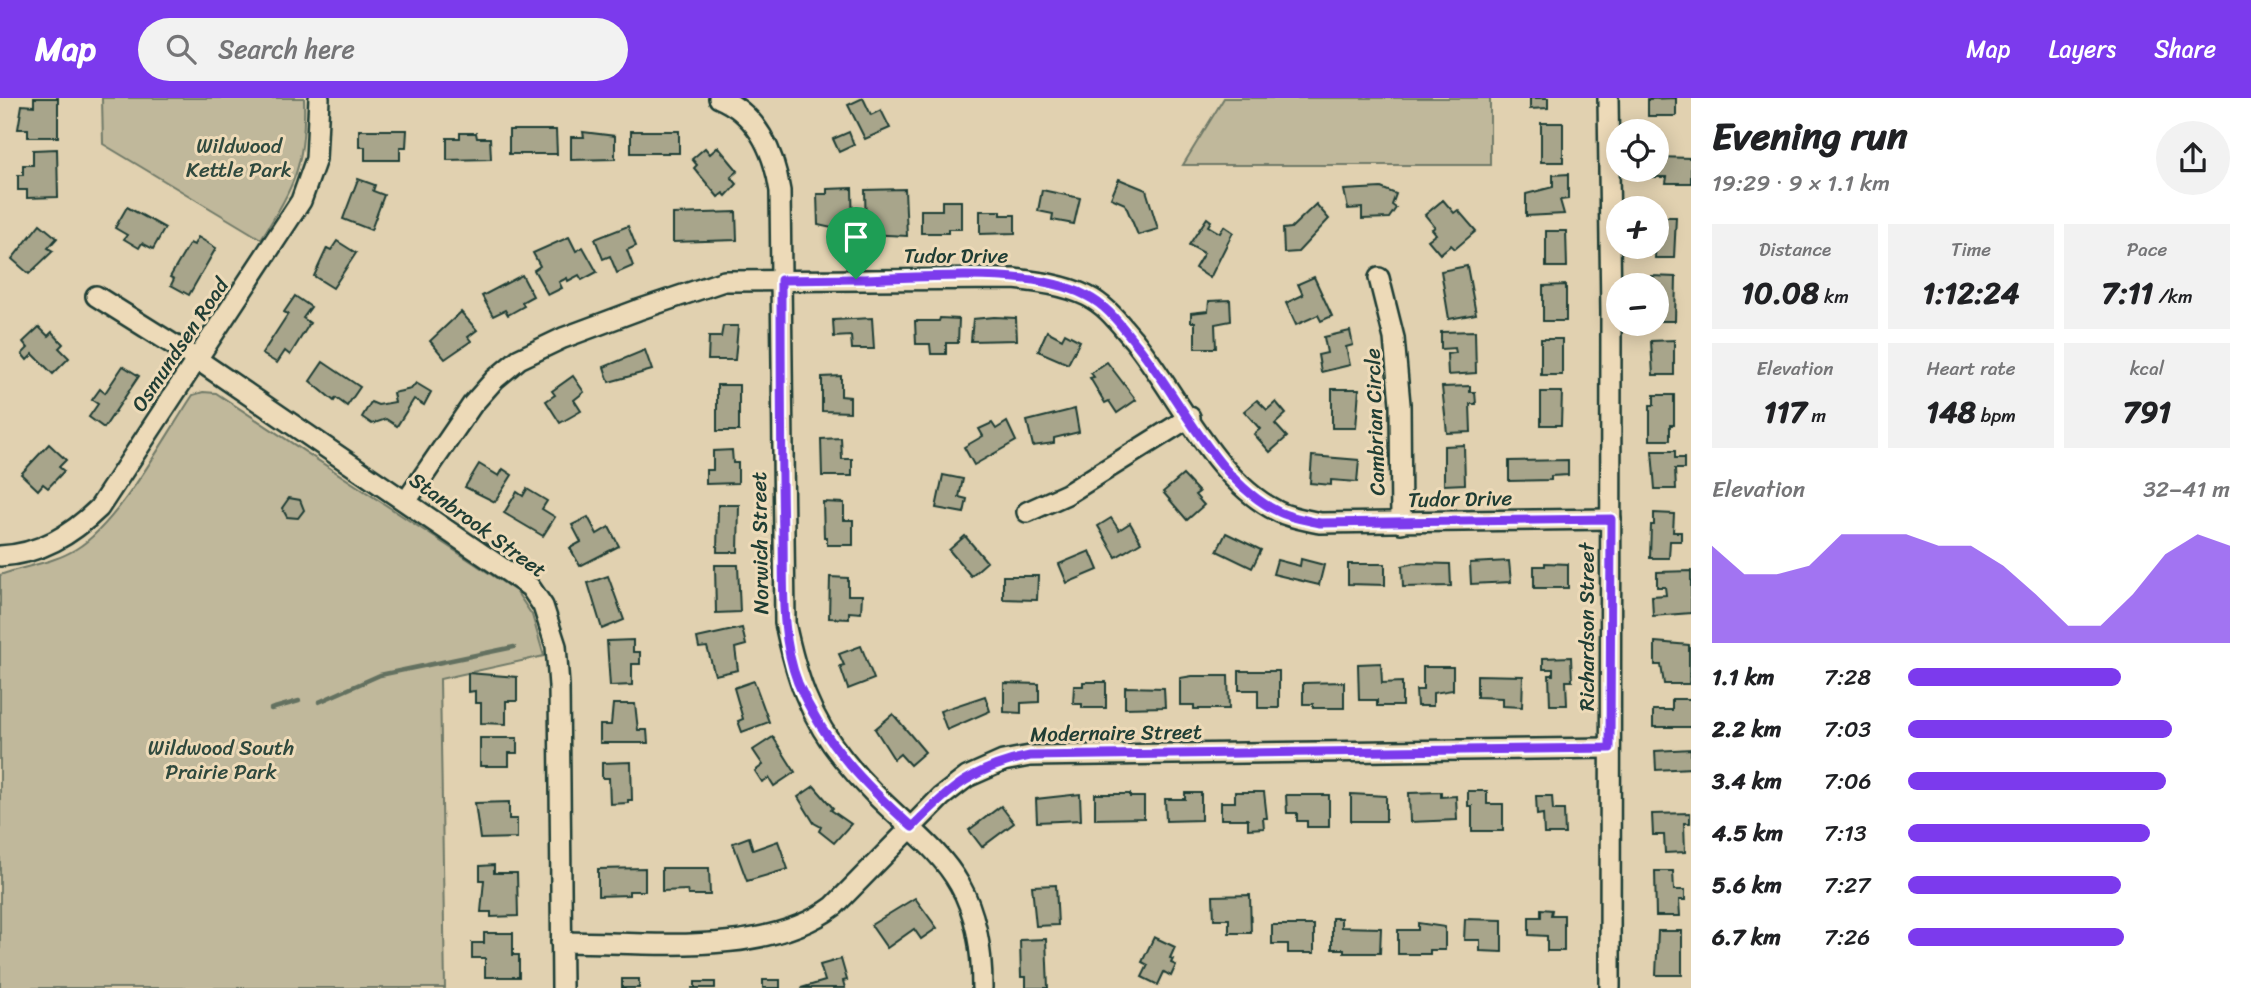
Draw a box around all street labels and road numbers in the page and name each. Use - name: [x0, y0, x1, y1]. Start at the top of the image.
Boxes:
- street label: Tudor Drive: [904, 237, 1008, 275]
- street label: Osmundsen Road: [121, 268, 240, 420]
- street label: Cambrian Circle: [1353, 347, 1397, 496]
- street label: Stanbrook Street: [401, 462, 555, 588]
- street label: Norwich Street: [740, 471, 780, 615]
- street label: Tudor Drive: [1407, 479, 1513, 519]
- street label: Richardson Street: [1568, 541, 1606, 711]
- street label: Modernaire Street: [1030, 713, 1202, 753]

